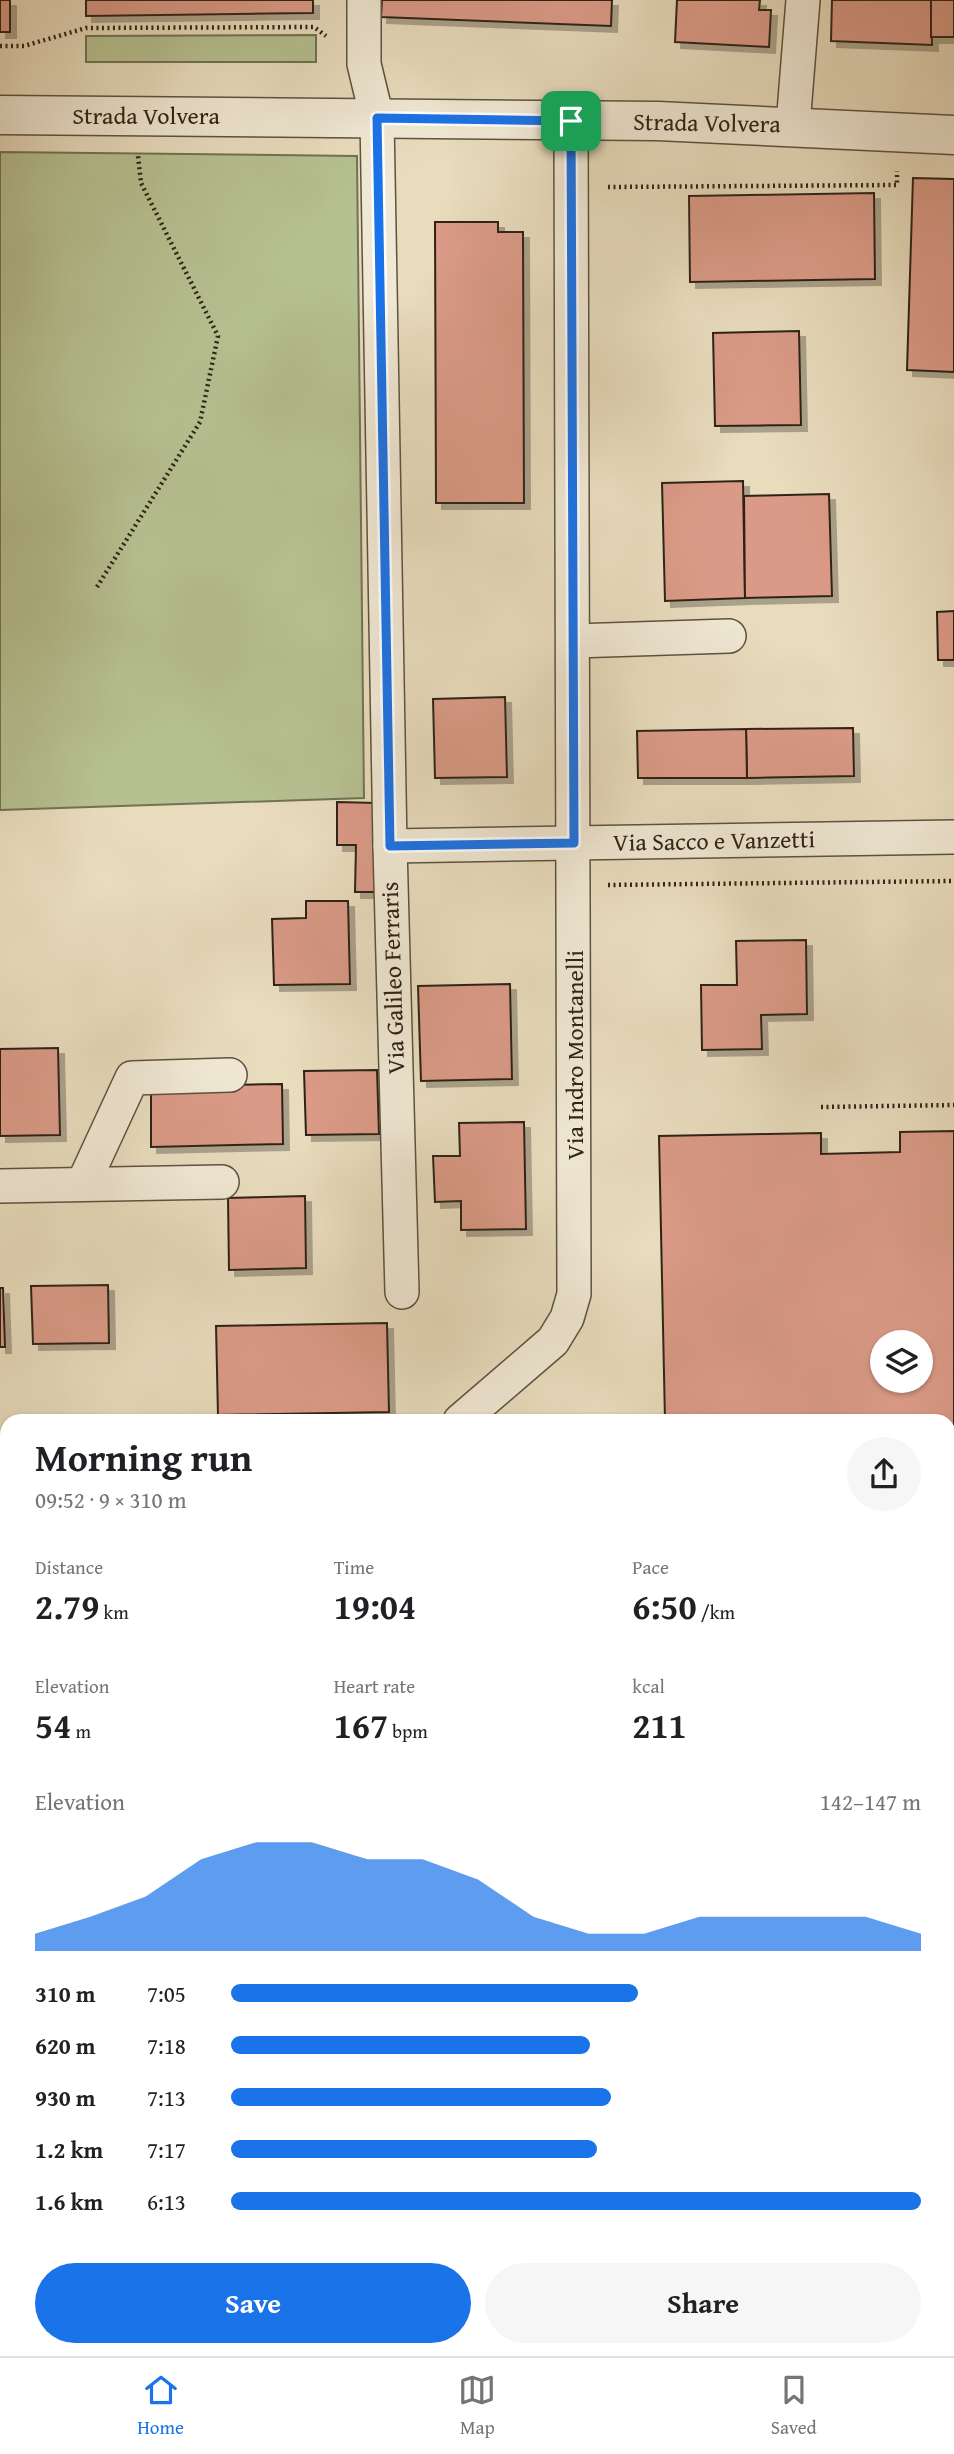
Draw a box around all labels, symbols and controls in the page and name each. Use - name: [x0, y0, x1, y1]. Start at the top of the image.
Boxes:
- pin: [541, 91, 601, 151]
- street label: Strada Volvera: [72, 98, 220, 133]
- icon: arrive: [552, 102, 590, 140]
- street label: Strada Volvera: [633, 104, 782, 141]
- street label: Via Sacco e Vanzetti: [613, 821, 816, 860]
- street label: Via Galileo Ferraris: [372, 881, 413, 1075]
- street label: Via Indro Montanelli: [557, 950, 592, 1160]
- map controls: [870, 1330, 933, 1393]
- button: layers: [870, 1330, 933, 1393]
- text: Morning run: [35, 1429, 252, 1485]
- button: share: [847, 1437, 921, 1511]
- text: 09:52 · 9 × 310 m: [35, 1483, 187, 1516]
- text: Distance: [35, 1553, 103, 1581]
- text: Time: [334, 1553, 374, 1581]
- text: Pace: [632, 1553, 669, 1581]
- text: 2.79: [35, 1581, 99, 1632]
- text: 19:04: [334, 1581, 416, 1632]
- text: 6:50: [632, 1581, 697, 1632]
- text: km: [99, 1598, 129, 1626]
- text: /km: [697, 1598, 735, 1626]
- text: Elevation: [35, 1672, 109, 1700]
- text: Heart rate: [334, 1672, 415, 1700]
- text: kcal: [632, 1672, 665, 1700]
- text: 54: [35, 1700, 71, 1751]
- text: 167: [334, 1700, 388, 1751]
- text: 211: [632, 1700, 687, 1751]
- text: m: [71, 1717, 91, 1745]
- text: bpm: [388, 1717, 428, 1745]
- text: Elevation: [35, 1785, 125, 1818]
- text: 142–147 m: [820, 1785, 921, 1818]
- text: 310 m: [35, 1977, 96, 2010]
- text: 7:05: [147, 1977, 186, 2010]
- text: 620 m: [35, 2029, 96, 2062]
- text: 7:18: [147, 2029, 186, 2062]
- text: 930 m: [35, 2081, 96, 2114]
- text: 7:13: [147, 2081, 186, 2114]
- text: 1.2 km: [35, 2133, 103, 2166]
- text: 7:17: [147, 2133, 186, 2166]
- text: 1.6 km: [35, 2185, 103, 2218]
- text: 6:13: [147, 2185, 186, 2218]
- button: Save: [35, 2263, 471, 2343]
- button: Share: [485, 2263, 921, 2343]
- tab: Home: [137, 2371, 184, 2441]
- tab: Map: [458, 2371, 496, 2441]
- tab: Saved: [771, 2371, 817, 2441]

